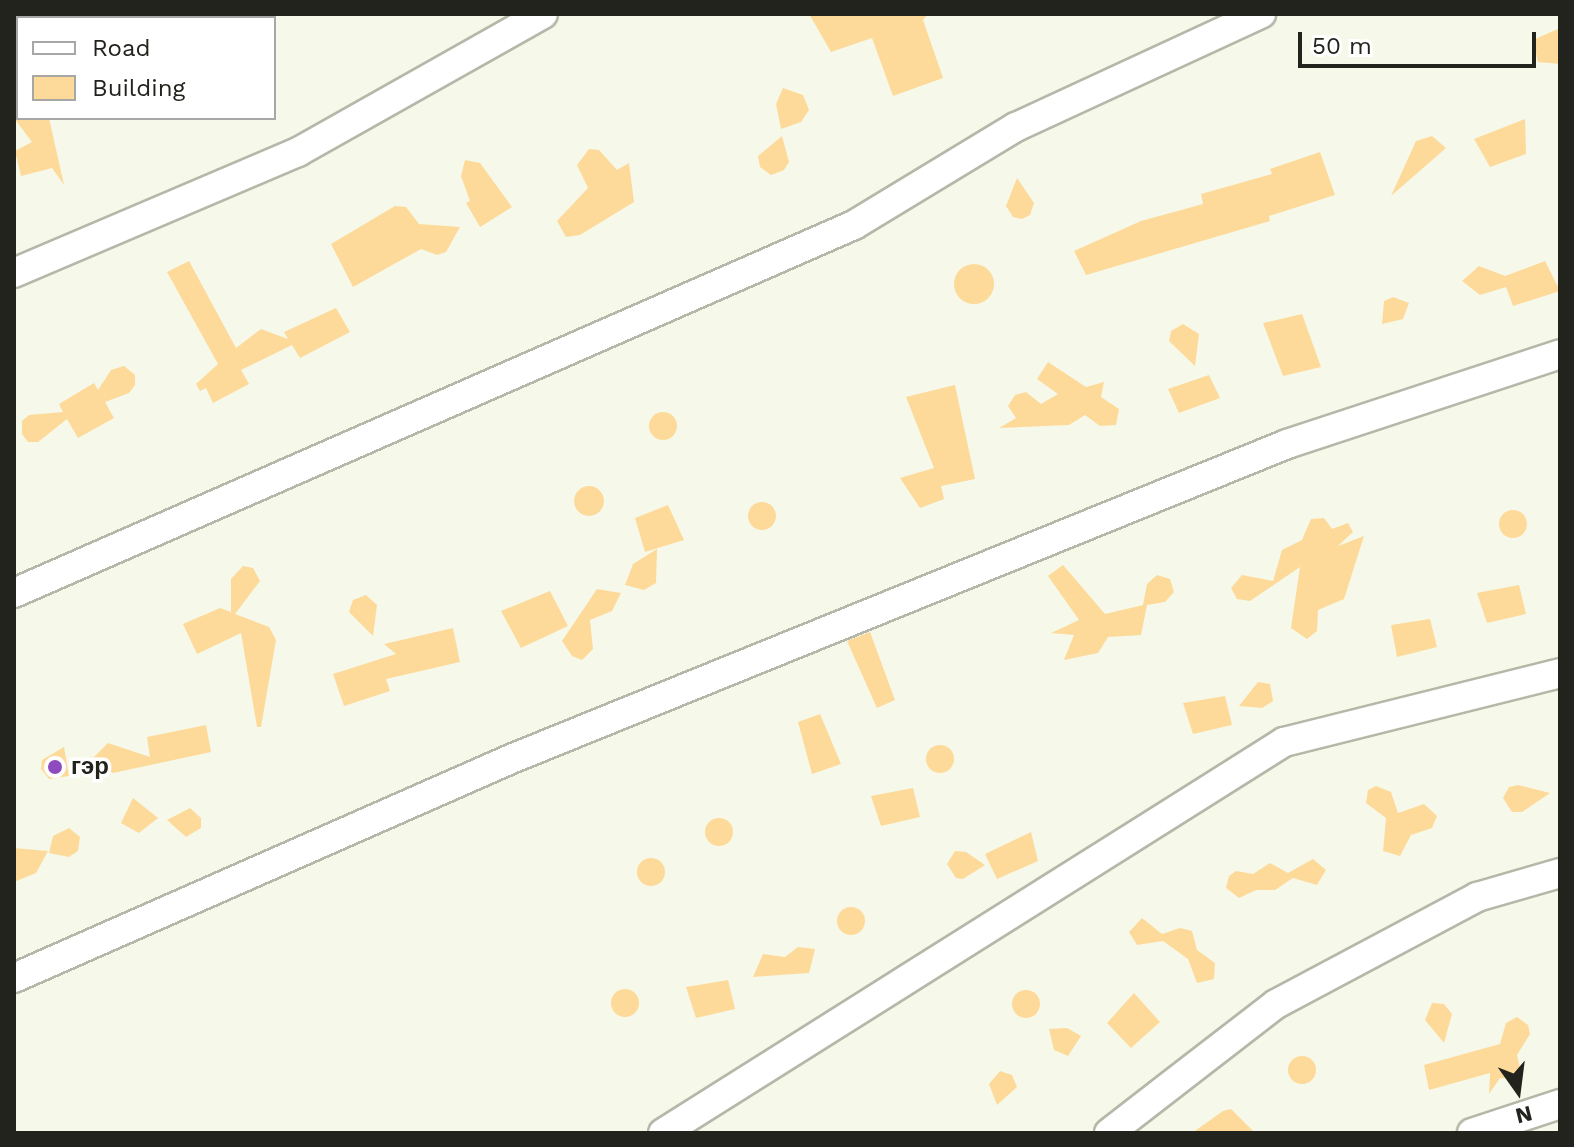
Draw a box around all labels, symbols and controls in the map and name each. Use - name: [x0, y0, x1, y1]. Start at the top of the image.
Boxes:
- legend: [16, 16, 276, 120]
- scale bar: [1302, 16, 1540, 66]
- text: 50 m: [1312, 32, 1372, 60]
- text: Road: [92, 34, 151, 62]
- text: Building: [92, 74, 185, 102]
- place label: гэр: [71, 753, 109, 781]
- marker: гэр: [46, 758, 64, 776]
- north arrow: [1478, 1051, 1558, 1131]
- text: N: [1513, 1101, 1535, 1129]

